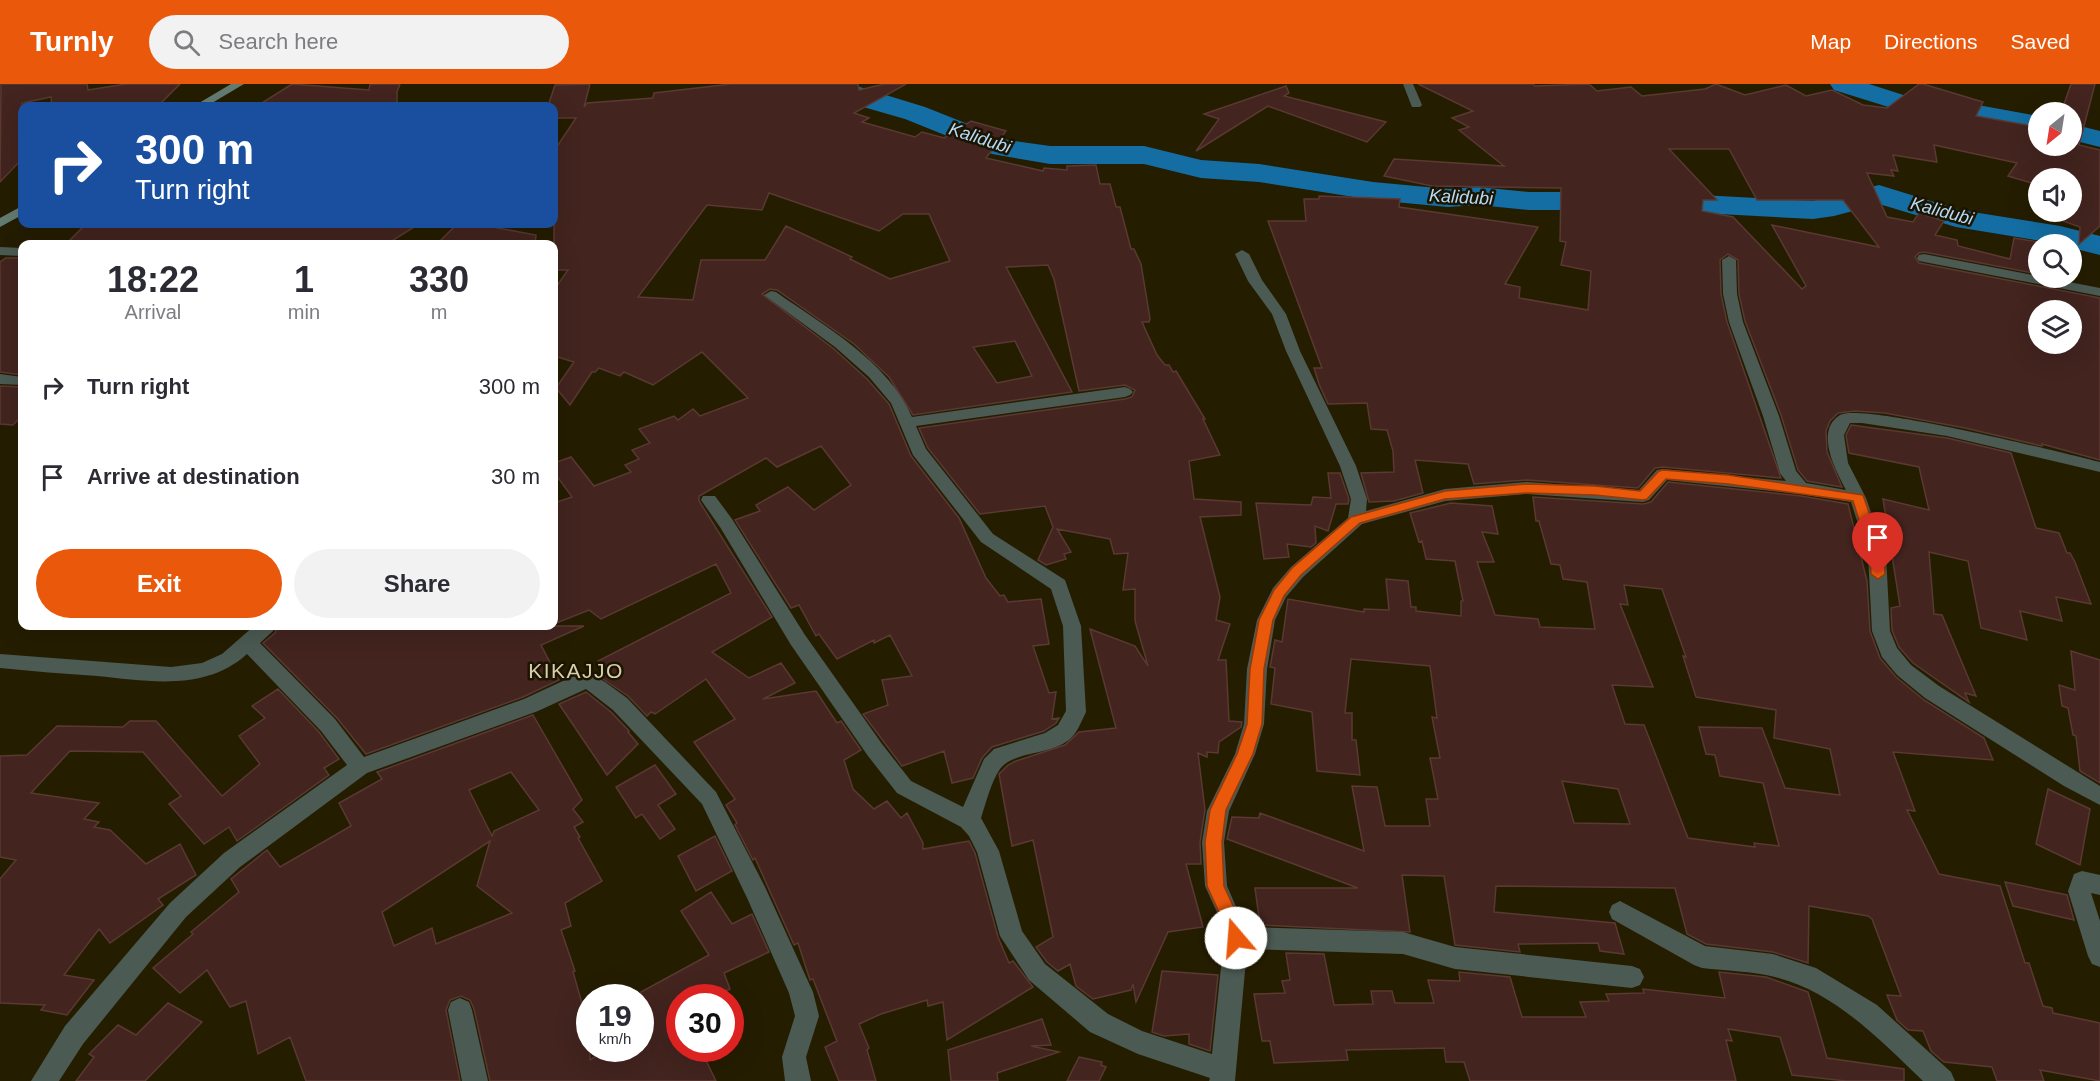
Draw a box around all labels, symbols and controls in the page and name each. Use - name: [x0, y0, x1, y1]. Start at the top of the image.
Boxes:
- search box: [149, 15, 569, 69]
- text: Turnly: [30, 26, 113, 57]
- icon: search: [170, 26, 203, 59]
- text: Search here: [218, 29, 338, 54]
- text: Map: [1810, 30, 1851, 53]
- text: Directions: [1884, 30, 1977, 53]
- text: Saved: [2010, 30, 2070, 53]
- north arrow: [2028, 102, 2082, 156]
- map controls: [2028, 102, 2082, 354]
- water label: Kalidubi: [946, 119, 1014, 158]
- icon: right: [36, 126, 114, 204]
- text: 300 m: [135, 126, 254, 173]
- button: sound: [2028, 168, 2082, 222]
- text: Turn right: [135, 175, 250, 205]
- water label: Kalidubi: [1428, 185, 1495, 209]
- water label: Kalidubi: [1908, 193, 1976, 229]
- button: search: [2028, 234, 2082, 288]
- text: 18:22: [107, 259, 199, 300]
- text: 1: [294, 259, 314, 300]
- text: 330: [409, 259, 469, 300]
- button: layers: [2028, 300, 2082, 354]
- text: Arrival: [125, 301, 181, 323]
- text: min: [288, 301, 320, 323]
- text: m: [431, 301, 447, 323]
- icon: right: [36, 371, 69, 404]
- text: Turn right: [87, 374, 189, 399]
- text: 300 m: [479, 374, 540, 399]
- icon: arrive: [36, 461, 69, 494]
- text: Arrive at destination: [87, 464, 300, 489]
- text: 30 m: [491, 464, 540, 489]
- pin: [1852, 512, 1903, 574]
- icon: arrive: [1861, 521, 1894, 554]
- button: Exit: [36, 549, 282, 618]
- button: Share: [294, 549, 540, 618]
- district label: KIKAJJO: [528, 659, 624, 682]
- position arrow: [1204, 906, 1268, 970]
- speed limit sign: 30: [666, 984, 744, 1062]
- text: 19: [598, 999, 632, 1032]
- text: km/h: [599, 1030, 631, 1047]

